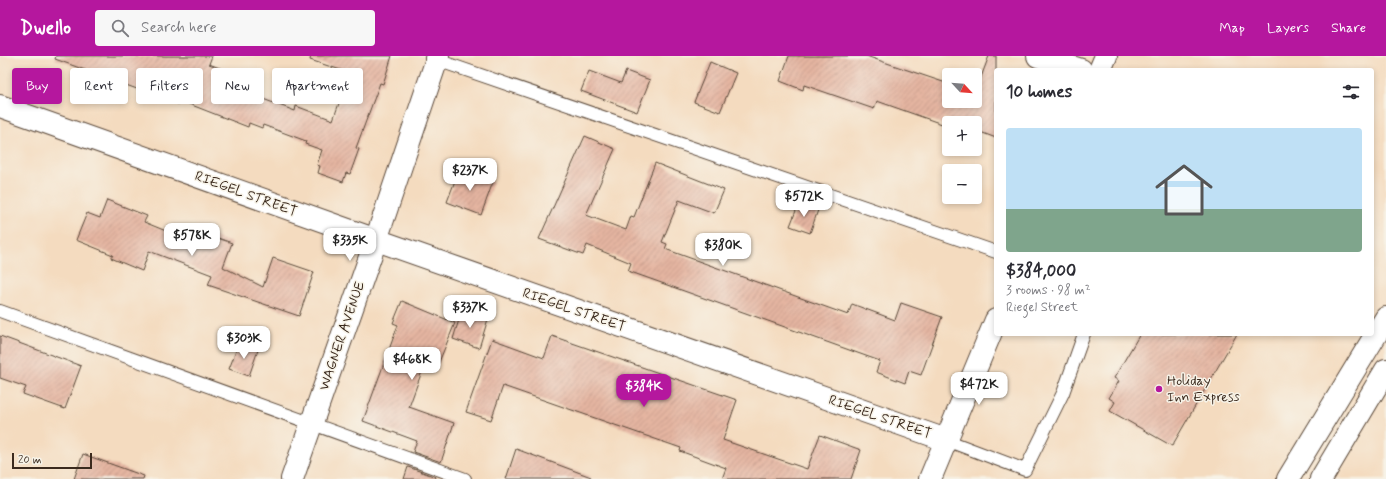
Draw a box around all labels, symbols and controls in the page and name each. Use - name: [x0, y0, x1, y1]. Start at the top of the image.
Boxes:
- search box: [95, 10, 375, 46]
- text: Dwello: [20, 16, 71, 41]
- icon: search: [109, 17, 131, 39]
- text: Search here: [141, 18, 217, 38]
- text: Map: [1219, 19, 1245, 37]
- text: Layers: [1267, 19, 1309, 37]
- text: Share: [1331, 19, 1366, 37]
- chip: Buy: [12, 68, 62, 104]
- chip: Rent: [70, 68, 128, 104]
- chip: Filters: [136, 68, 203, 104]
- chip: New: [211, 68, 264, 104]
- chip: Apartment: [272, 68, 363, 104]
- north arrow: [942, 68, 982, 108]
- map controls: [942, 68, 982, 204]
- text: 10 homes: [1006, 81, 1072, 103]
- icon: filters: [1340, 81, 1362, 103]
- button: +: [942, 116, 982, 156]
- icon: home: [1148, 154, 1220, 226]
- pin: $237K: [442, 158, 498, 192]
- text: $237K: [452, 162, 488, 179]
- button: −: [942, 164, 982, 204]
- street label: RIEGEL STREET: [192, 167, 300, 221]
- pin: $572K: [776, 184, 832, 218]
- text: $572K: [785, 188, 823, 205]
- pin: $578K: [164, 223, 220, 257]
- text: $578K: [173, 227, 211, 244]
- pin: $335K: [322, 228, 378, 262]
- text: $335K: [332, 232, 368, 249]
- pin: $380K: [695, 233, 751, 267]
- text: $380K: [704, 237, 742, 254]
- text: $384,000: [1006, 260, 1076, 282]
- street label: WAGNER AVENUE: [315, 279, 369, 393]
- text: 3 rooms · 98 m²: [1006, 282, 1091, 299]
- street label: RIEGEL STREET: [520, 284, 628, 336]
- pin: $337K: [442, 295, 498, 329]
- text: $337K: [452, 299, 488, 316]
- text: Riegel Street: [1006, 299, 1078, 316]
- pin: $303K: [216, 326, 272, 360]
- text: $303K: [226, 330, 262, 347]
- pin: $468K: [384, 347, 440, 381]
- text: $468K: [393, 351, 431, 368]
- pin: $472K: [951, 372, 1007, 406]
- place label: Holiday Inn Express: [1167, 372, 1240, 406]
- pin: $384K: [616, 374, 672, 408]
- text: $472K: [960, 376, 998, 393]
- text: $384K: [625, 378, 663, 395]
- marker: Holiday Inn Express: [1154, 384, 1164, 394]
- street label: RIEGEL STREET: [826, 391, 934, 443]
- scale bar: [12, 451, 92, 470]
- text: 20 m: [18, 453, 41, 467]

